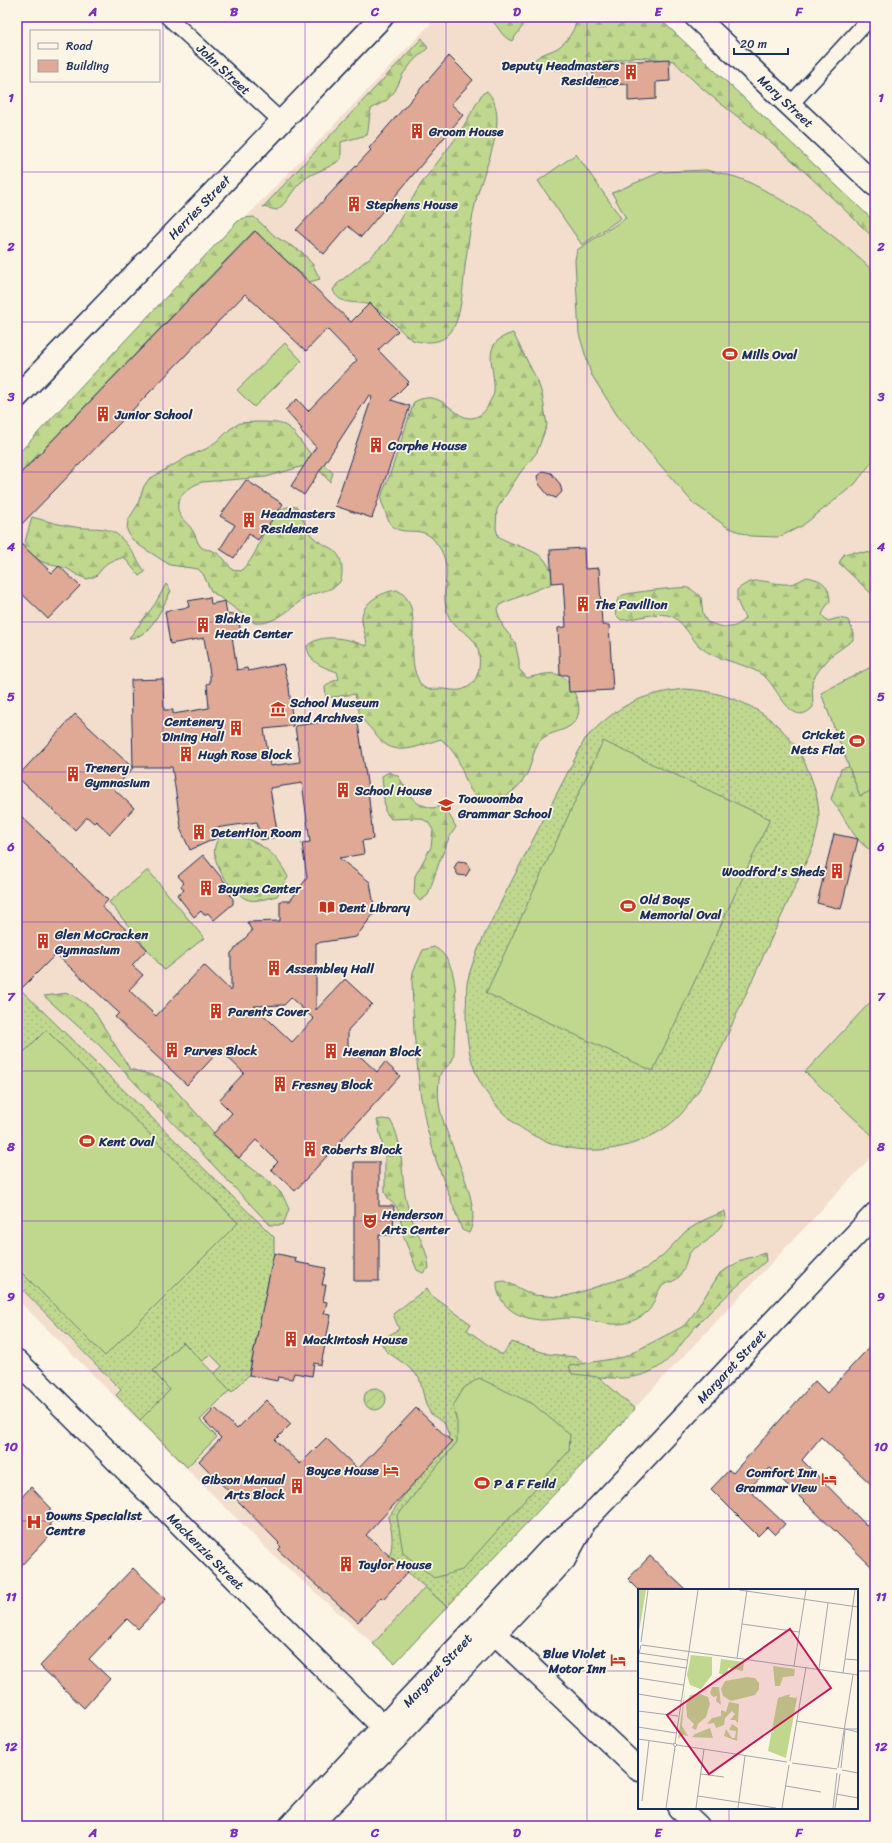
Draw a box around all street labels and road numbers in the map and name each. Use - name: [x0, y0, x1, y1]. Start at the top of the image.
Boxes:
- street label: John Street: [190, 37, 256, 101]
- street label: Mary Street: [752, 69, 819, 134]
- street label: Herries Street: [162, 169, 237, 245]
- street label: Margaret Street: [691, 1324, 772, 1409]
- street label: Mackenzie Street: [161, 1507, 250, 1596]
- street label: Margaret Street: [397, 1628, 478, 1713]

